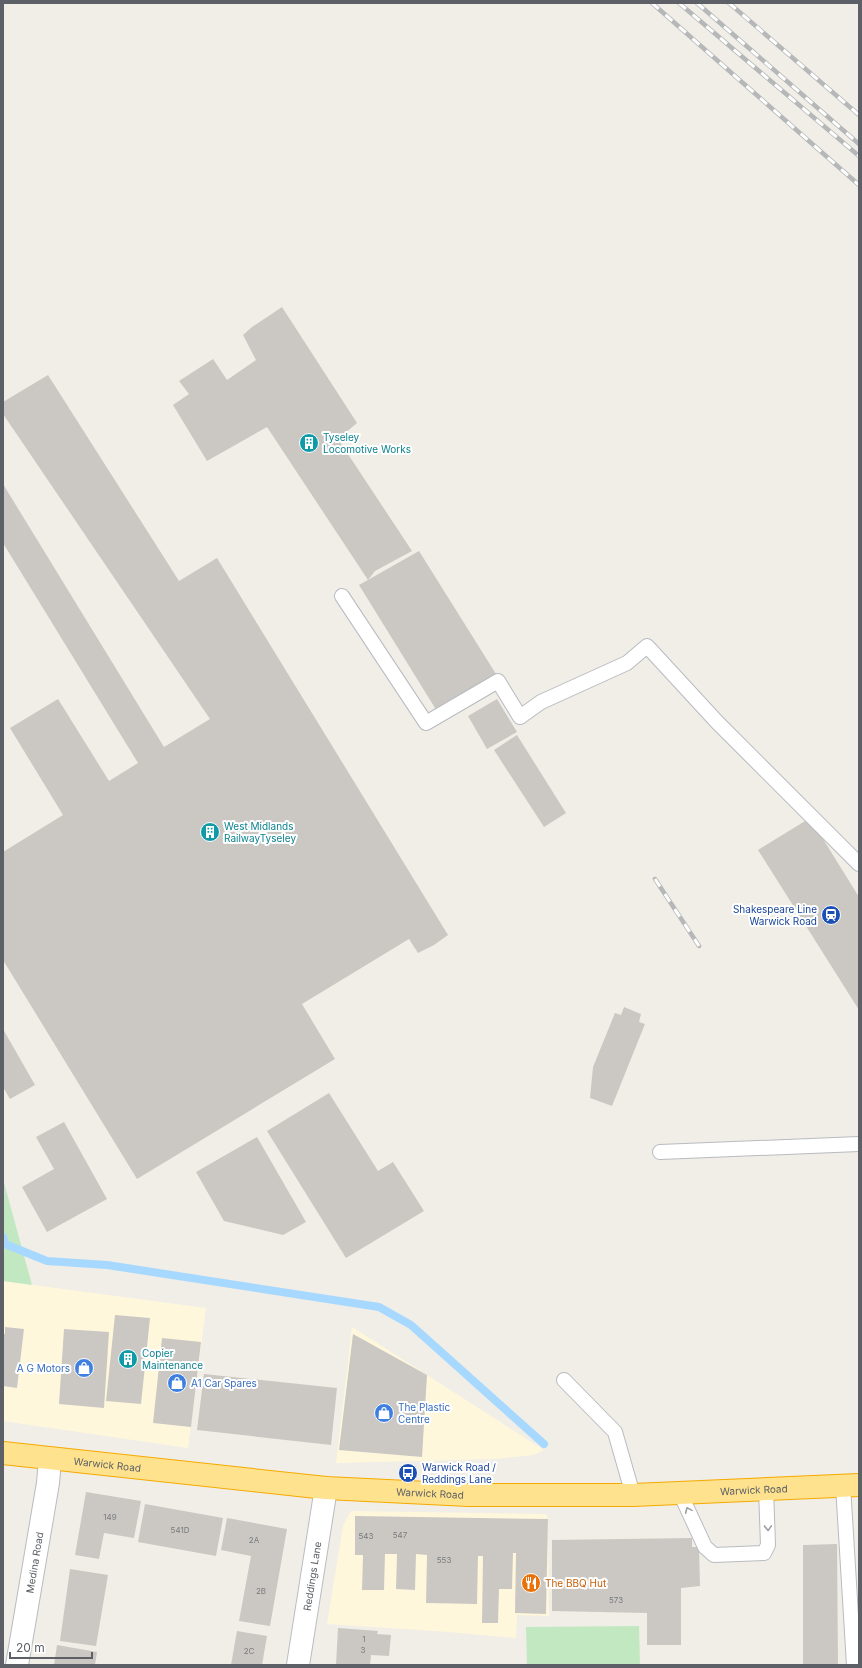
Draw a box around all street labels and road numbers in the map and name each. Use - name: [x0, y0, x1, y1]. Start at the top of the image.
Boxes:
- street label: Warwick Road: [73, 1455, 142, 1474]
- street label: Warwick Road: [720, 1482, 788, 1497]
- street label: Warwick Road: [396, 1485, 464, 1501]
- street label: Medina Road: [23, 1531, 46, 1594]
- street label: Reddings Lane: [301, 1540, 323, 1612]

